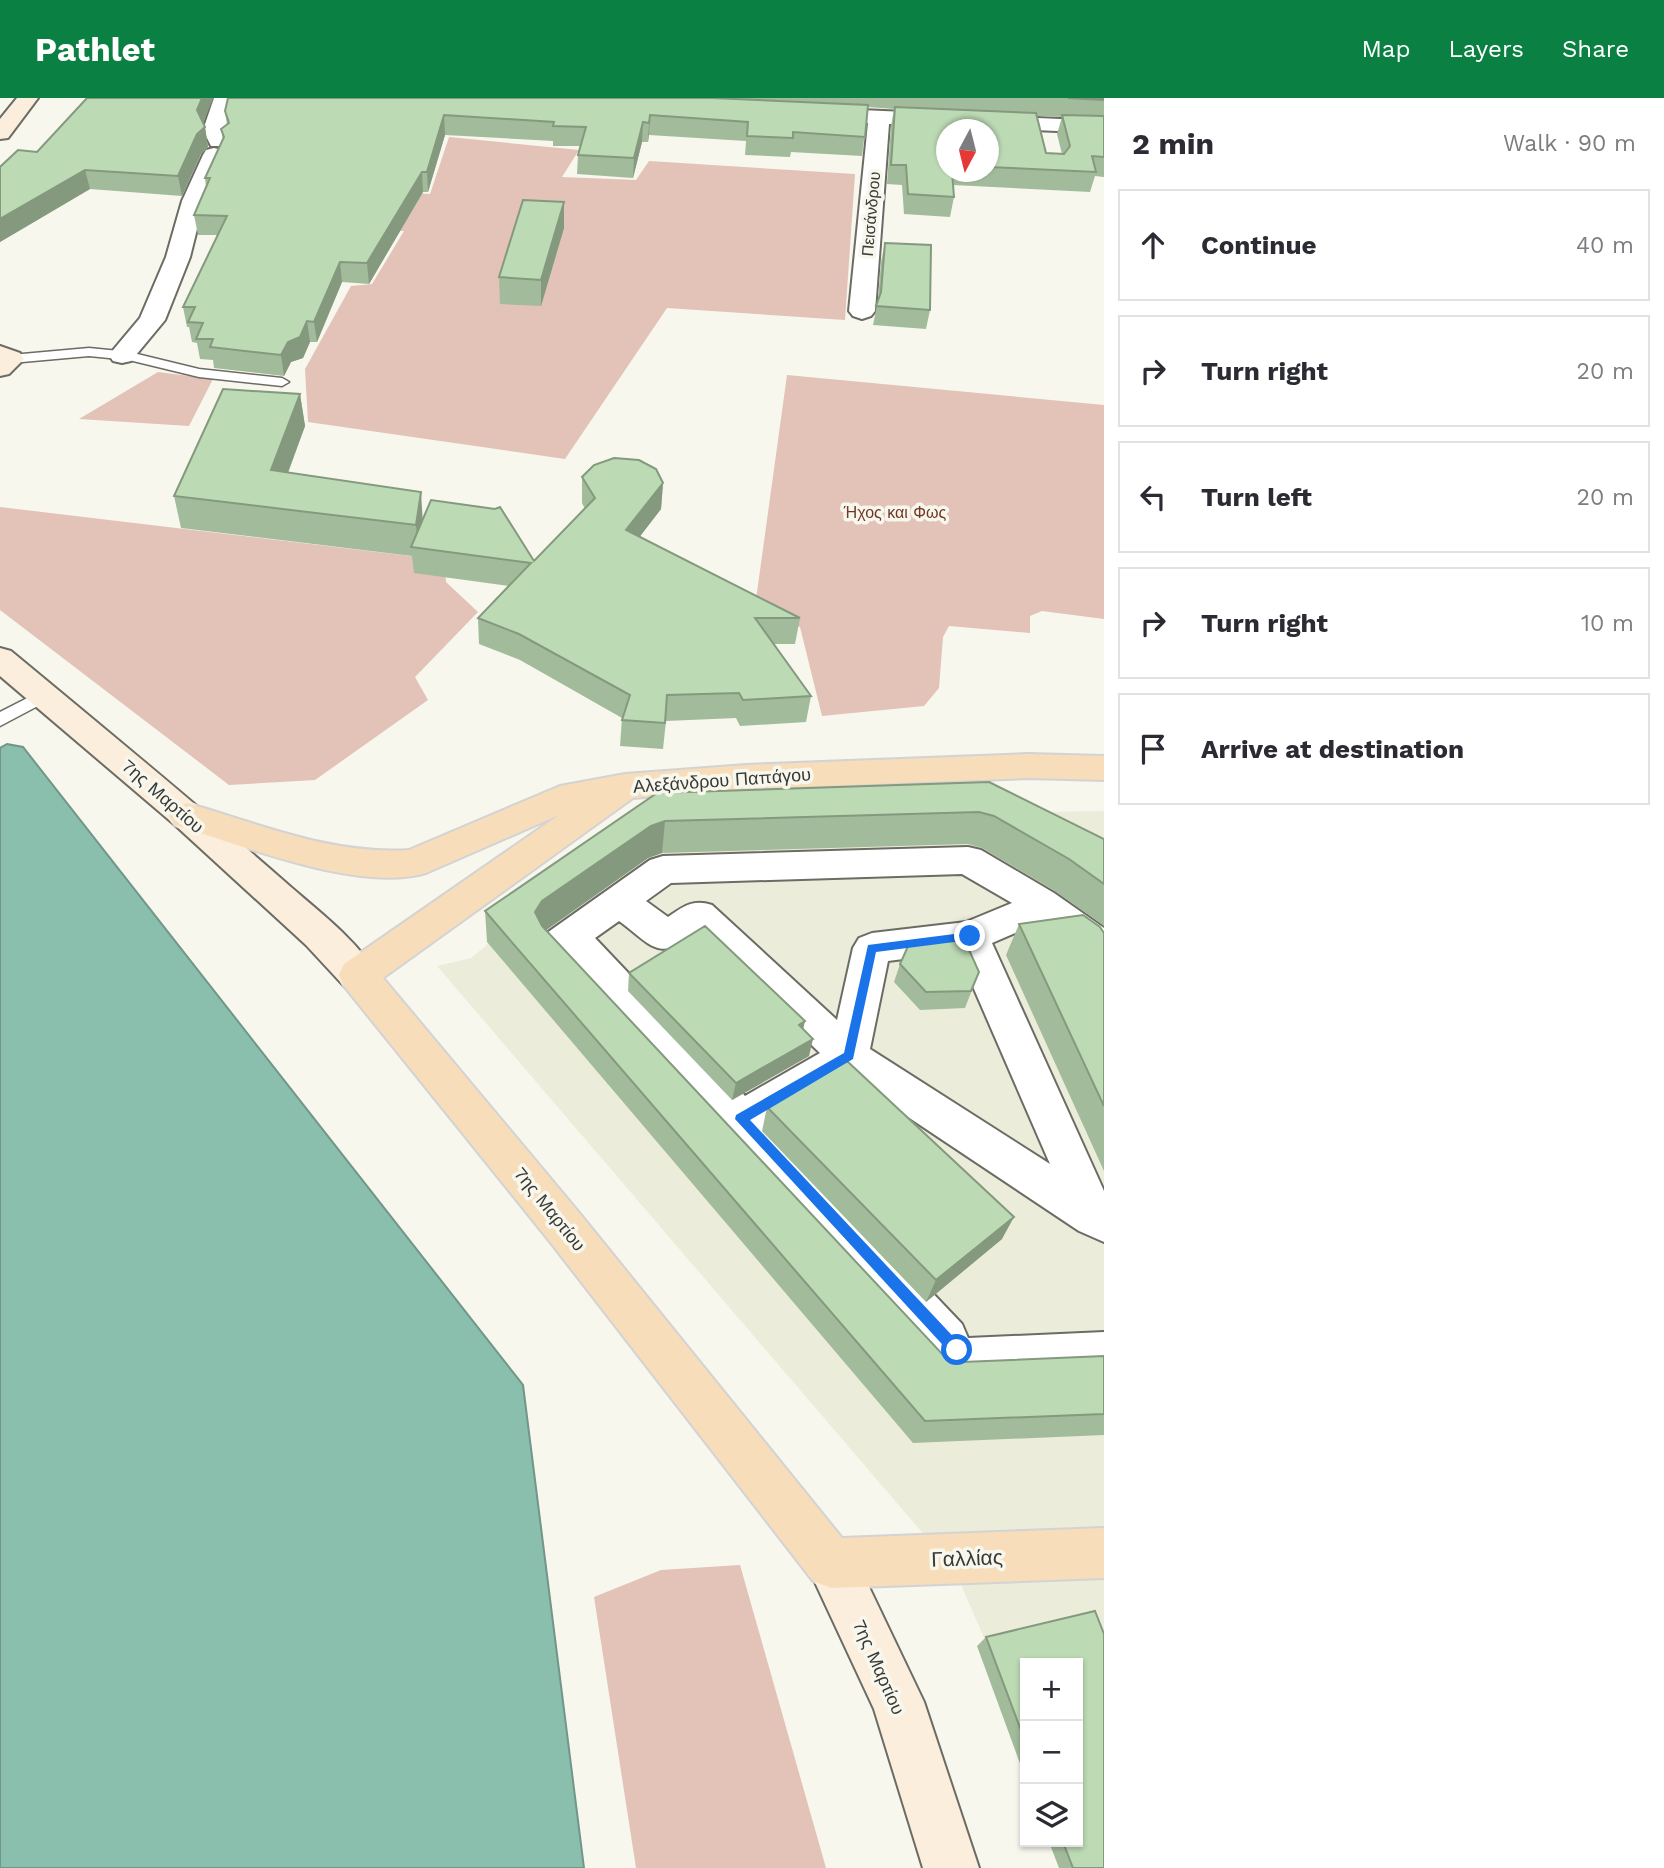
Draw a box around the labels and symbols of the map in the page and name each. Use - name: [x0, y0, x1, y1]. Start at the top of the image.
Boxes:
- north arrow: [936, 119, 999, 182]
- street label: Πεισάνδρου: [858, 171, 884, 257]
- park label: Ήχος και Φως: [843, 503, 947, 522]
- street label: 7ης Μαρτίου: [118, 755, 208, 837]
- street label: Αλεξάνδρου Παπάγου: [632, 763, 812, 797]
- route end: [954, 920, 985, 951]
- street label: 7ης Μαρτίου: [510, 1163, 590, 1255]
- route start: [941, 1334, 972, 1365]
- street label: Γαλλίας: [931, 1544, 1003, 1572]
- street label: 7ης Μαρτίου: [849, 1616, 909, 1718]

